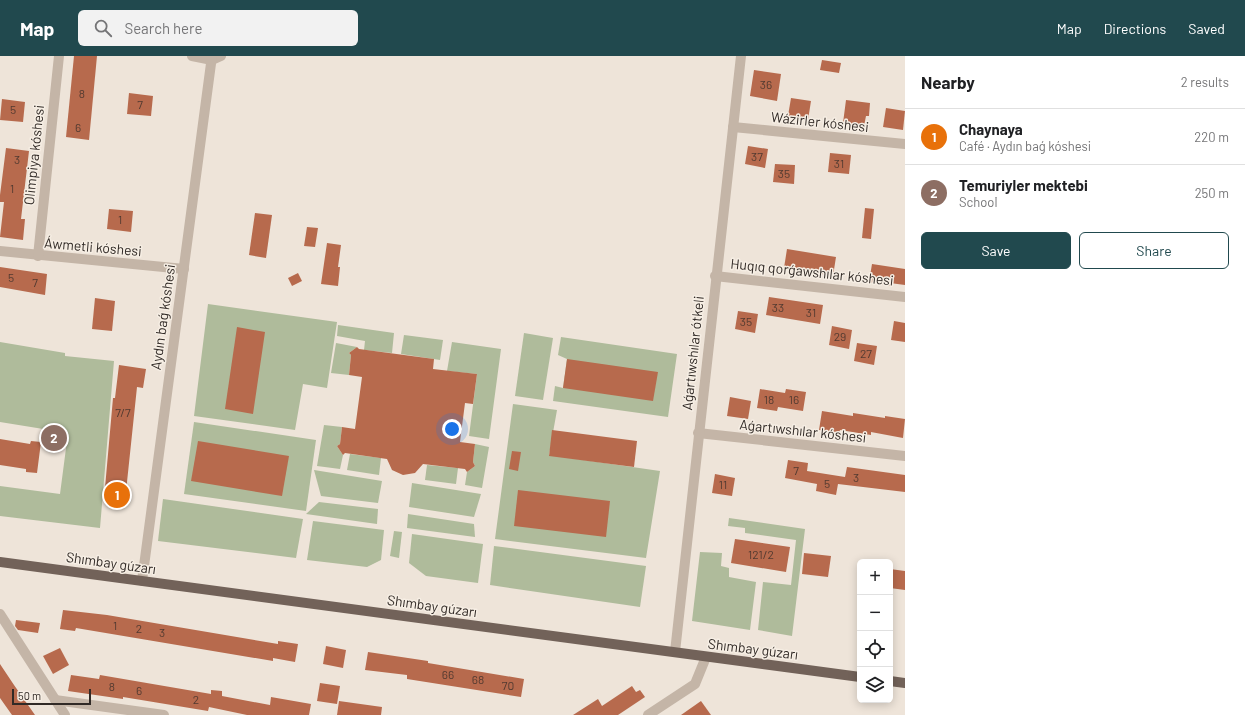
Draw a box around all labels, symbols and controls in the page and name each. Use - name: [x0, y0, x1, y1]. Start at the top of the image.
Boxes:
- search box: [78, 10, 358, 46]
- text: Map: [20, 17, 54, 40]
- icon: search: [92, 17, 114, 39]
- text: Search here: [124, 19, 202, 37]
- text: Map: [1057, 20, 1082, 37]
- text: Directions: [1104, 20, 1166, 37]
- text: Saved: [1188, 20, 1225, 37]
- text: Nearby: [921, 72, 975, 92]
- text: 2 results: [1181, 74, 1229, 90]
- house number: 36: [760, 77, 772, 91]
- house number: 8: [79, 86, 85, 100]
- house number: 7: [137, 97, 143, 111]
- house number: 5: [10, 102, 16, 116]
- street label: Olimpiya kóshesi: [20, 104, 47, 206]
- street label: Wázirler kóshesi: [770, 108, 870, 135]
- house number: 6: [75, 120, 81, 134]
- text: Chaynaya: [959, 120, 1023, 138]
- text: 1: [932, 129, 936, 145]
- text: 220 m: [1194, 129, 1229, 145]
- text: Café · Aydın baǵ kóshesi: [959, 138, 1091, 154]
- house number: 37: [751, 149, 763, 163]
- house number: 3: [14, 152, 20, 166]
- house number: 31: [834, 156, 844, 170]
- house number: 35: [778, 166, 790, 180]
- text: Temuriyler mektebi: [959, 176, 1088, 194]
- house number: 1: [10, 181, 14, 195]
- text: 2: [930, 185, 938, 201]
- text: 250 m: [1195, 185, 1229, 201]
- text: School: [959, 194, 997, 210]
- house number: 1: [118, 212, 122, 226]
- button: Save: [921, 232, 1071, 269]
- button: Share: [1079, 232, 1229, 269]
- street label: Áwmetli kóshesi: [44, 234, 143, 259]
- street label: Huqıq qorǵawshılar kóshesi: [730, 254, 894, 289]
- street label: Aydın baǵ kóshesi: [147, 263, 178, 371]
- house number: 5: [8, 270, 14, 284]
- house number: 7: [32, 275, 38, 289]
- street label: Aǵartıwshılar ótkeli: [678, 295, 707, 411]
- house number: 33: [772, 300, 784, 314]
- house number: 31: [806, 305, 816, 319]
- house number: 35: [740, 314, 752, 328]
- house number: 29: [834, 329, 846, 343]
- house number: 27: [860, 346, 872, 360]
- house number: 18: [764, 392, 774, 406]
- house number: 16: [789, 392, 799, 406]
- house number: 7/7: [115, 405, 131, 419]
- street label: Aǵartıwshılar kóshesi: [739, 415, 867, 446]
- your location: [442, 419, 462, 439]
- pin: 2: [41, 423, 67, 453]
- house number: 7: [793, 463, 799, 477]
- house number: 3: [853, 470, 859, 484]
- house number: 5: [824, 476, 830, 490]
- house number: 11: [719, 477, 727, 491]
- pin: 1: [104, 480, 130, 510]
- house number: 121/2: [748, 547, 774, 561]
- street label: Shımbay gúzarı: [65, 548, 157, 577]
- map controls: [857, 559, 893, 703]
- button: +: [857, 559, 893, 595]
- street label: Shımbay gúzarı: [386, 591, 478, 620]
- button: −: [857, 595, 893, 631]
- house number: 1: [113, 618, 117, 632]
- house number: 2: [136, 621, 142, 635]
- house number: 3: [159, 625, 165, 639]
- button: locate: [857, 631, 893, 667]
- street label: Shımbay gúzarı: [707, 635, 799, 662]
- house number: 66: [442, 667, 454, 681]
- button: layers: [857, 667, 893, 703]
- house number: 68: [472, 672, 484, 686]
- house number: 70: [502, 678, 514, 692]
- house number: 8: [109, 679, 115, 693]
- house number: 6: [136, 683, 142, 697]
- scale bar: [12, 687, 91, 706]
- text: 50 m: [18, 689, 41, 702]
- house number: 2: [193, 692, 199, 706]

